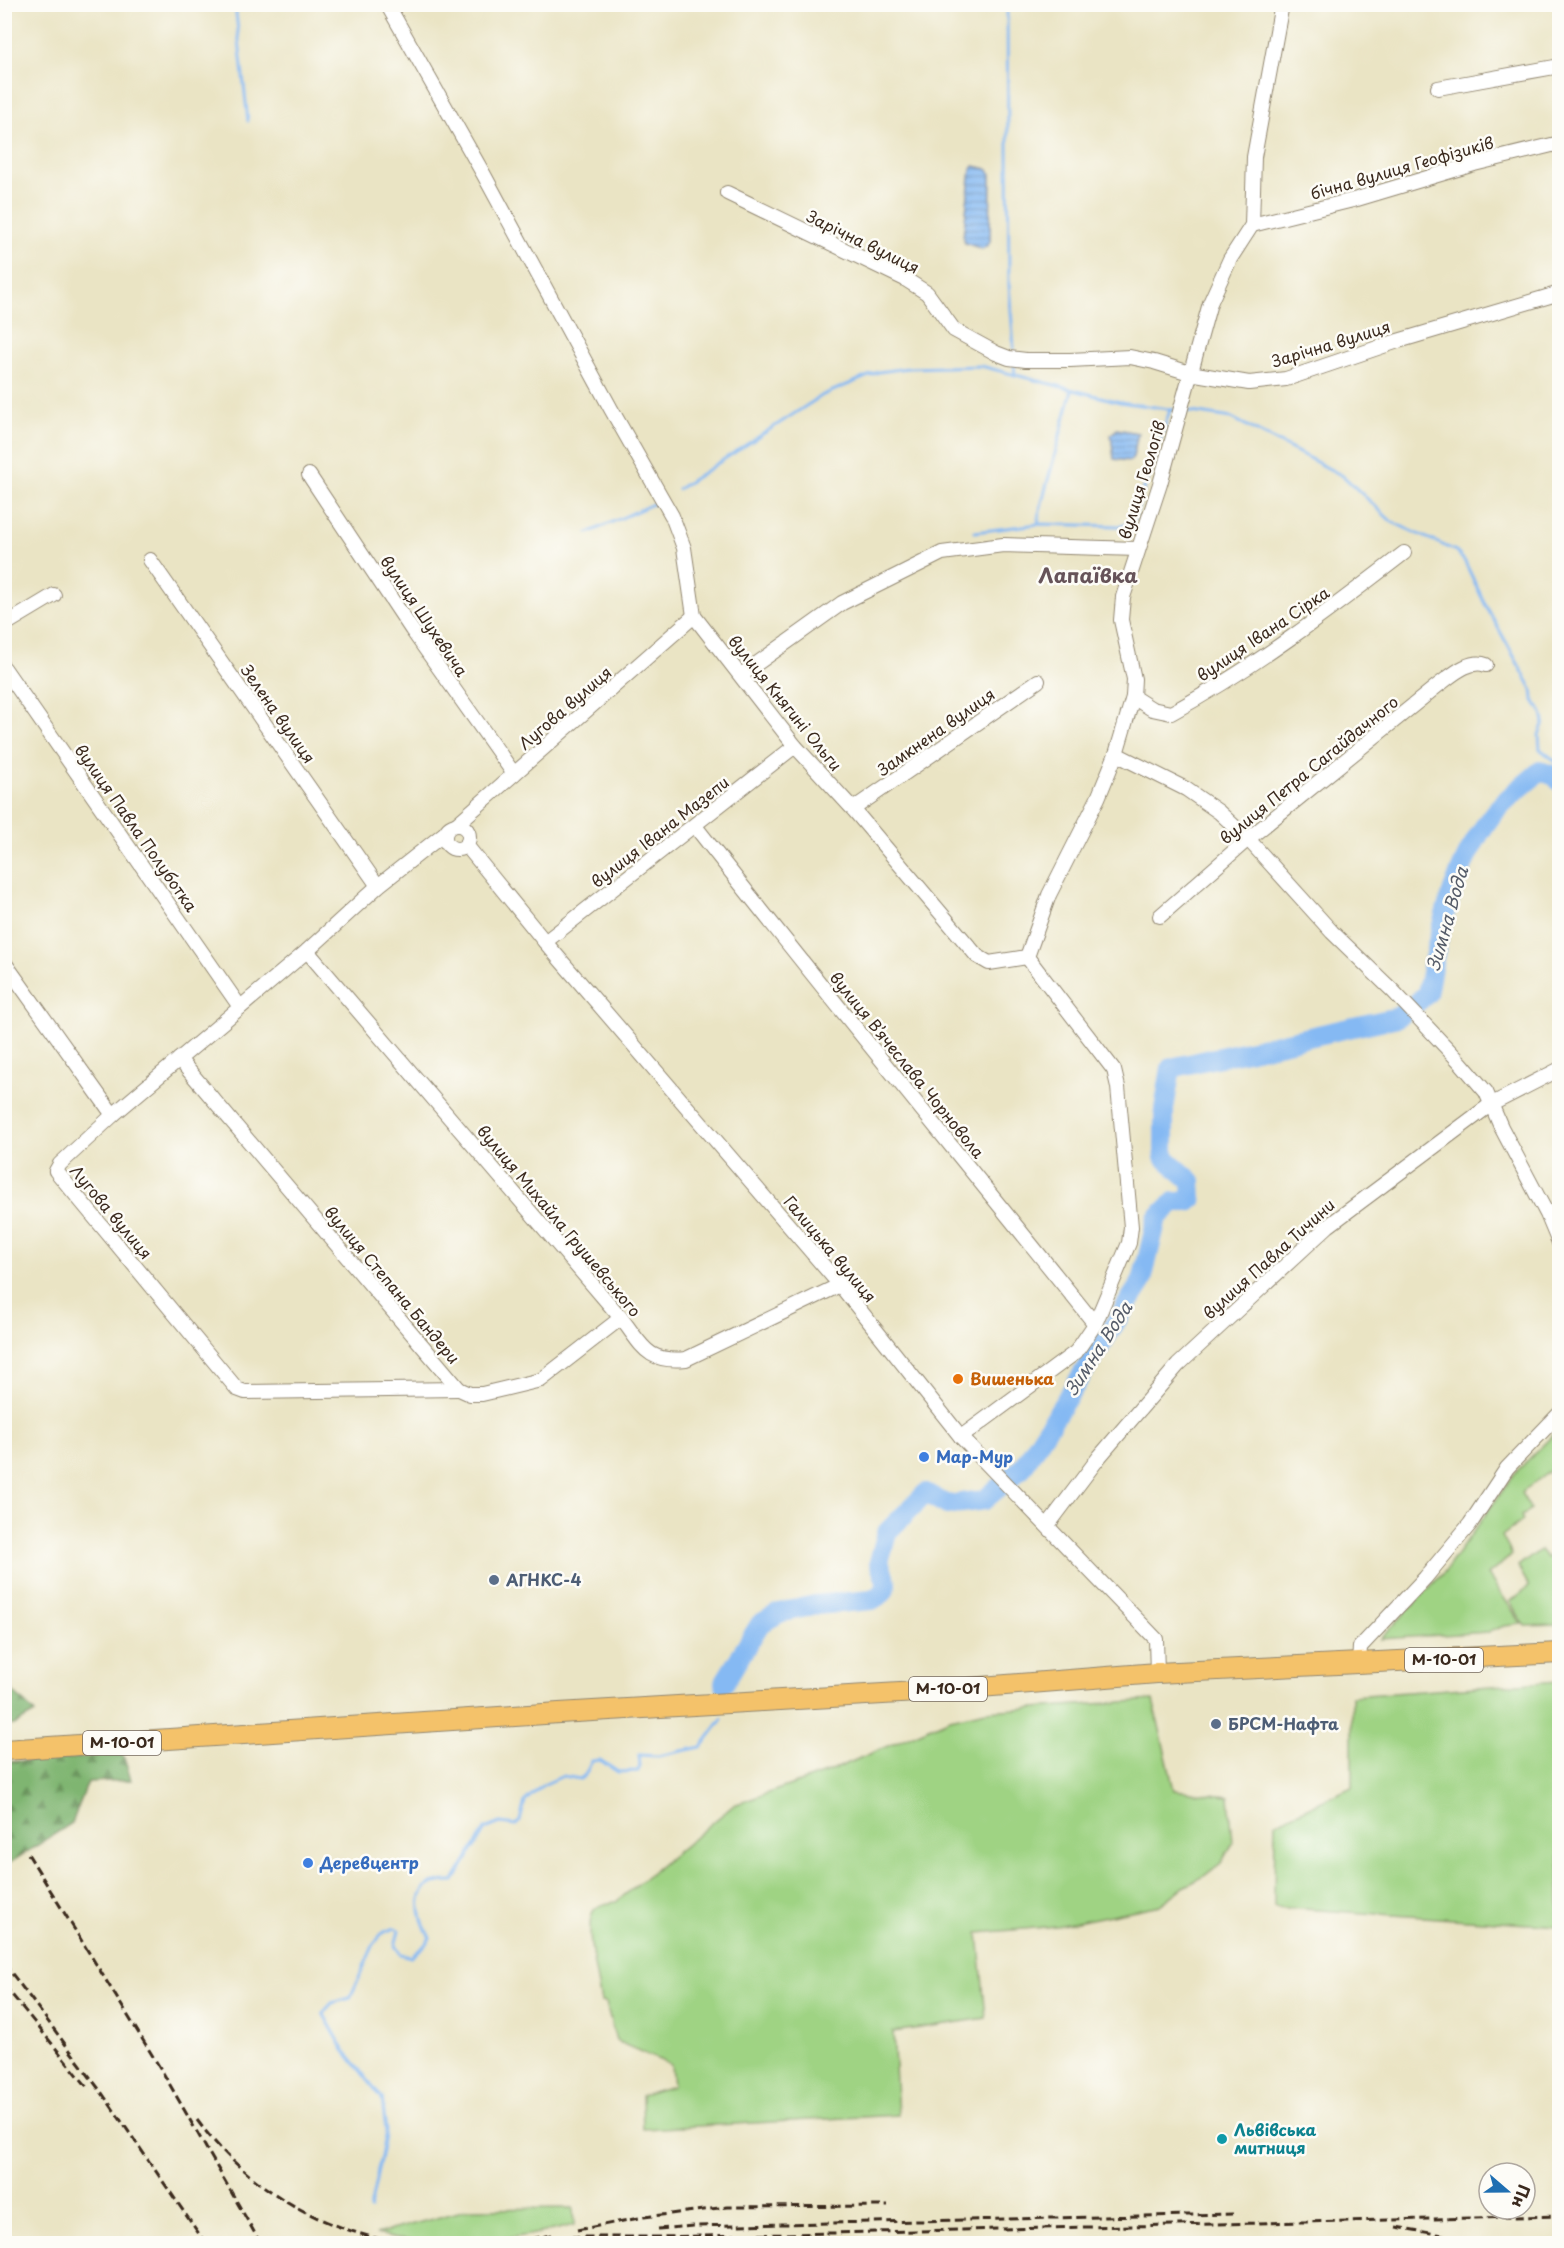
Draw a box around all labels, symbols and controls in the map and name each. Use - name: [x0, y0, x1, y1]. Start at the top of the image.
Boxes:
- street label: бічна вулиця Геофізиків: [1307, 129, 1496, 205]
- street label: Зарічна вулиця: [803, 203, 924, 279]
- street label: Зарічна вулиця: [1268, 314, 1393, 372]
- street label: вулиця Геологів: [1112, 417, 1170, 542]
- street label: вулиця Шухевича: [375, 550, 474, 681]
- district label: Лапаївка: [1038, 560, 1138, 590]
- street label: вулиця Івана Сірка: [1191, 580, 1334, 687]
- street label: вулиця Княгині Ольги: [723, 629, 848, 776]
- street label: Зелена вулиця: [236, 659, 322, 768]
- street label: Лугова вулиця: [512, 660, 616, 755]
- street label: Замкнена вулиця: [871, 682, 999, 781]
- street label: вулиця Петра Сагайдачного: [1214, 689, 1403, 849]
- street label: вулиця Павла Полуботка: [70, 739, 204, 916]
- street label: вулиця Івана Мазепи: [585, 770, 733, 893]
- water label: Зимна Вода: [1419, 863, 1474, 974]
- street label: вулиця Вʼячеслава Чорновола: [825, 966, 991, 1163]
- street label: вулиця Михайла Грушевського: [472, 1119, 647, 1322]
- street label: Лугова вулиця: [65, 1159, 158, 1264]
- street label: Галицька вулиця: [779, 1190, 883, 1307]
- street label: вулиця Павла Тичини: [1197, 1192, 1340, 1324]
- street label: вулиця Степана Бандери: [320, 1200, 466, 1368]
- water label: Зимна Вода: [1057, 1295, 1139, 1400]
- place label: Вишенька: [970, 1366, 1054, 1390]
- marker: Вишенька: [951, 1372, 965, 1386]
- place label: Мар-Мур: [936, 1444, 1013, 1468]
- marker: Мар-Мур: [917, 1450, 931, 1464]
- place label: АГНКС-4: [505, 1567, 582, 1591]
- marker: АГНКС-4: [487, 1573, 501, 1587]
- road number: М-10-01: [1405, 1648, 1483, 1672]
- road number: М-10-01: [909, 1677, 987, 1701]
- place label: БРСМ-Нафта: [1228, 1711, 1339, 1735]
- marker: БРСМ-Нафта: [1209, 1717, 1223, 1731]
- road number: М-10-01: [83, 1731, 161, 1755]
- place label: Деревцентр: [319, 1850, 419, 1874]
- marker: Деревцентр: [301, 1856, 315, 1870]
- place label: Львівська митниця: [1234, 2117, 1316, 2159]
- marker: Львівська митниця: [1215, 2132, 1229, 2146]
- north arrow: [1477, 2161, 1537, 2221]
- text: Пн: [1507, 2181, 1537, 2211]

